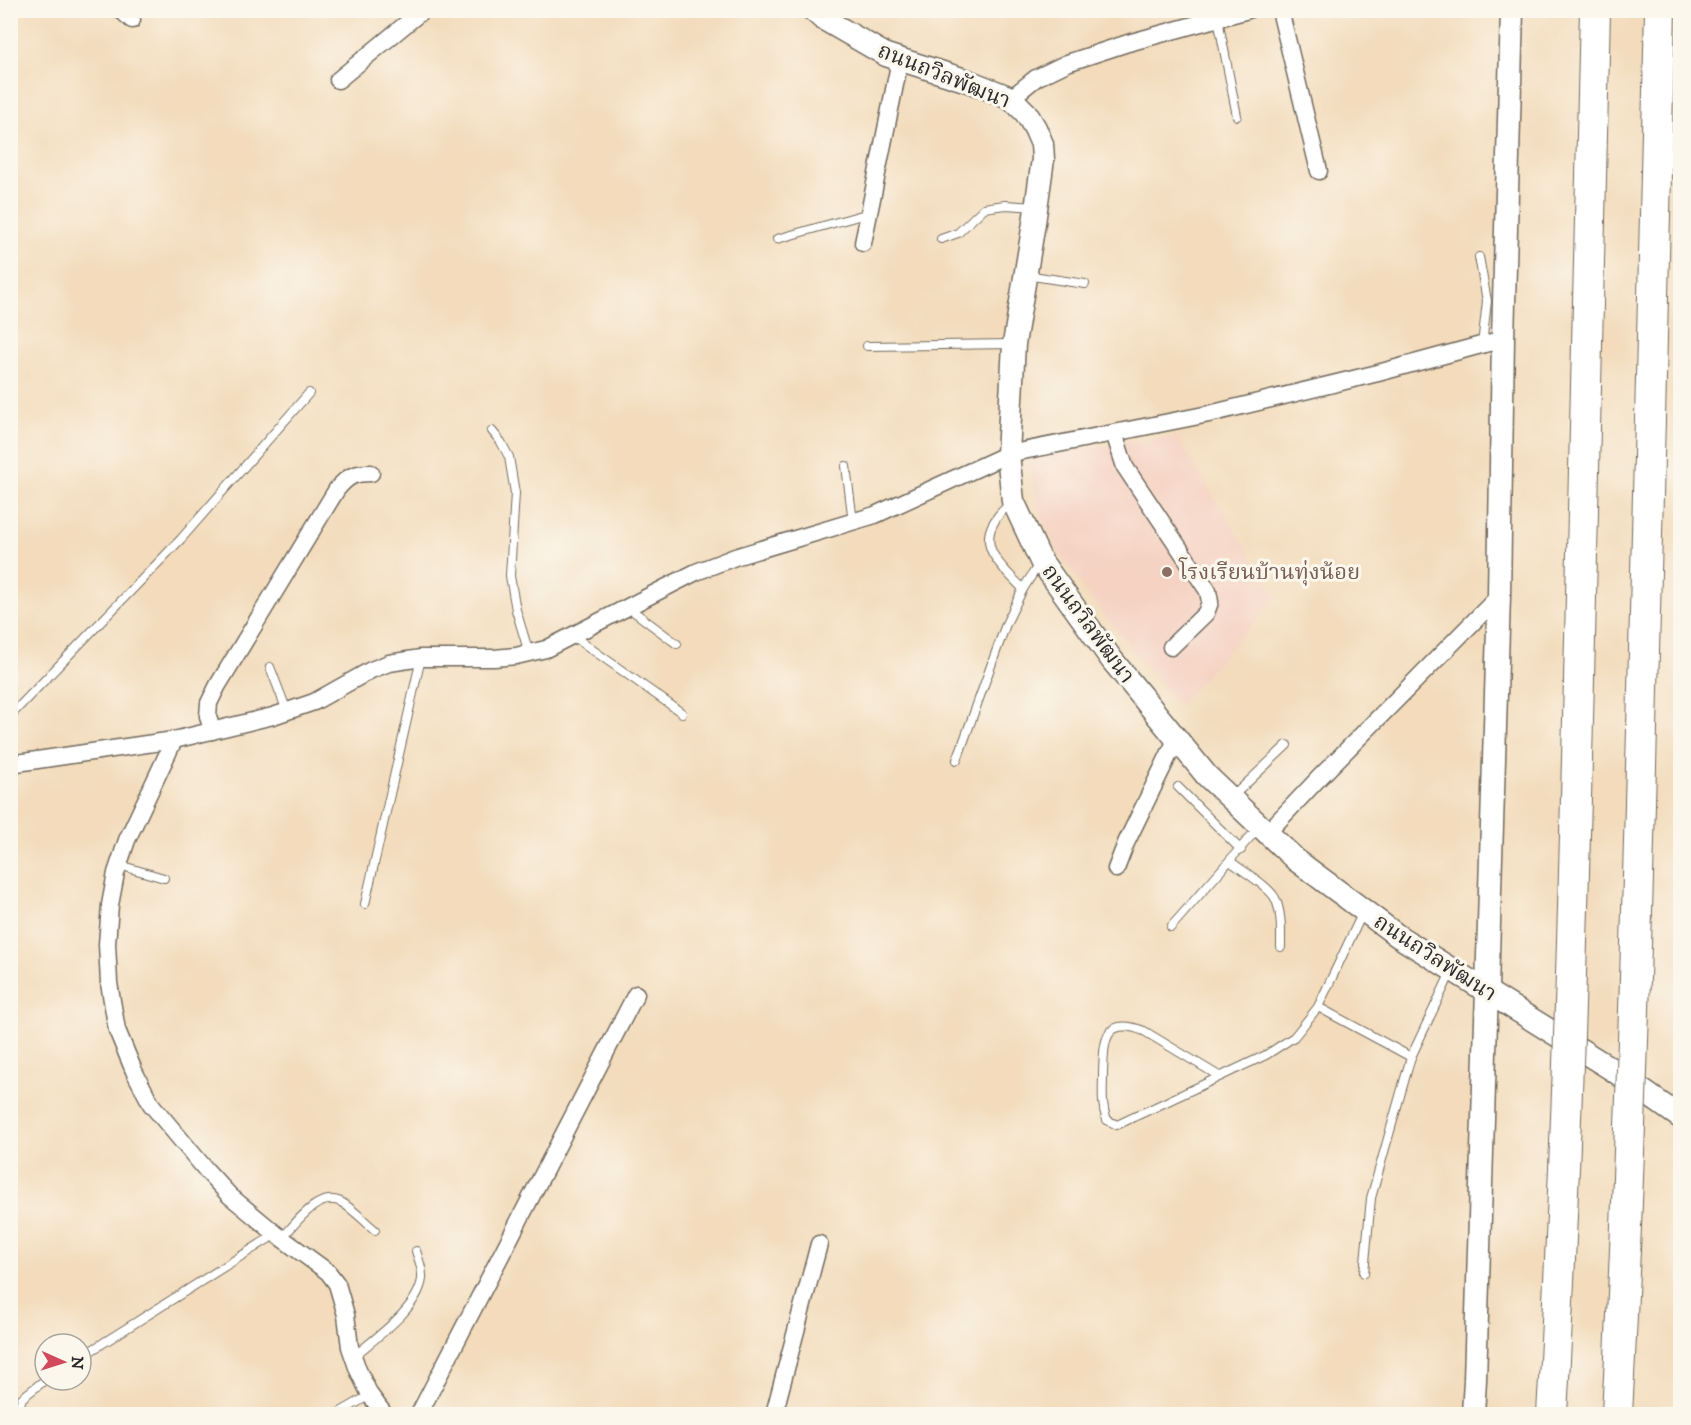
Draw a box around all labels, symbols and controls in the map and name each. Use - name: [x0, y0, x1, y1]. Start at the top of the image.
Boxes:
- street label: ถนนถวิลพัฒนา: [874, 37, 1014, 115]
- place label: โรงเรียนบ้านทุ่งน้อย: [1178, 557, 1360, 586]
- street label: ถนนถวิลพัฒนา: [1036, 559, 1140, 689]
- marker: โรงเรียนบ้านทุ่งน้อย: [1160, 565, 1174, 579]
- street label: ถนนถวิลพัฒนา: [1369, 908, 1501, 1008]
- north arrow: [33, 1332, 93, 1392]
- text: N: [67, 1356, 87, 1370]

